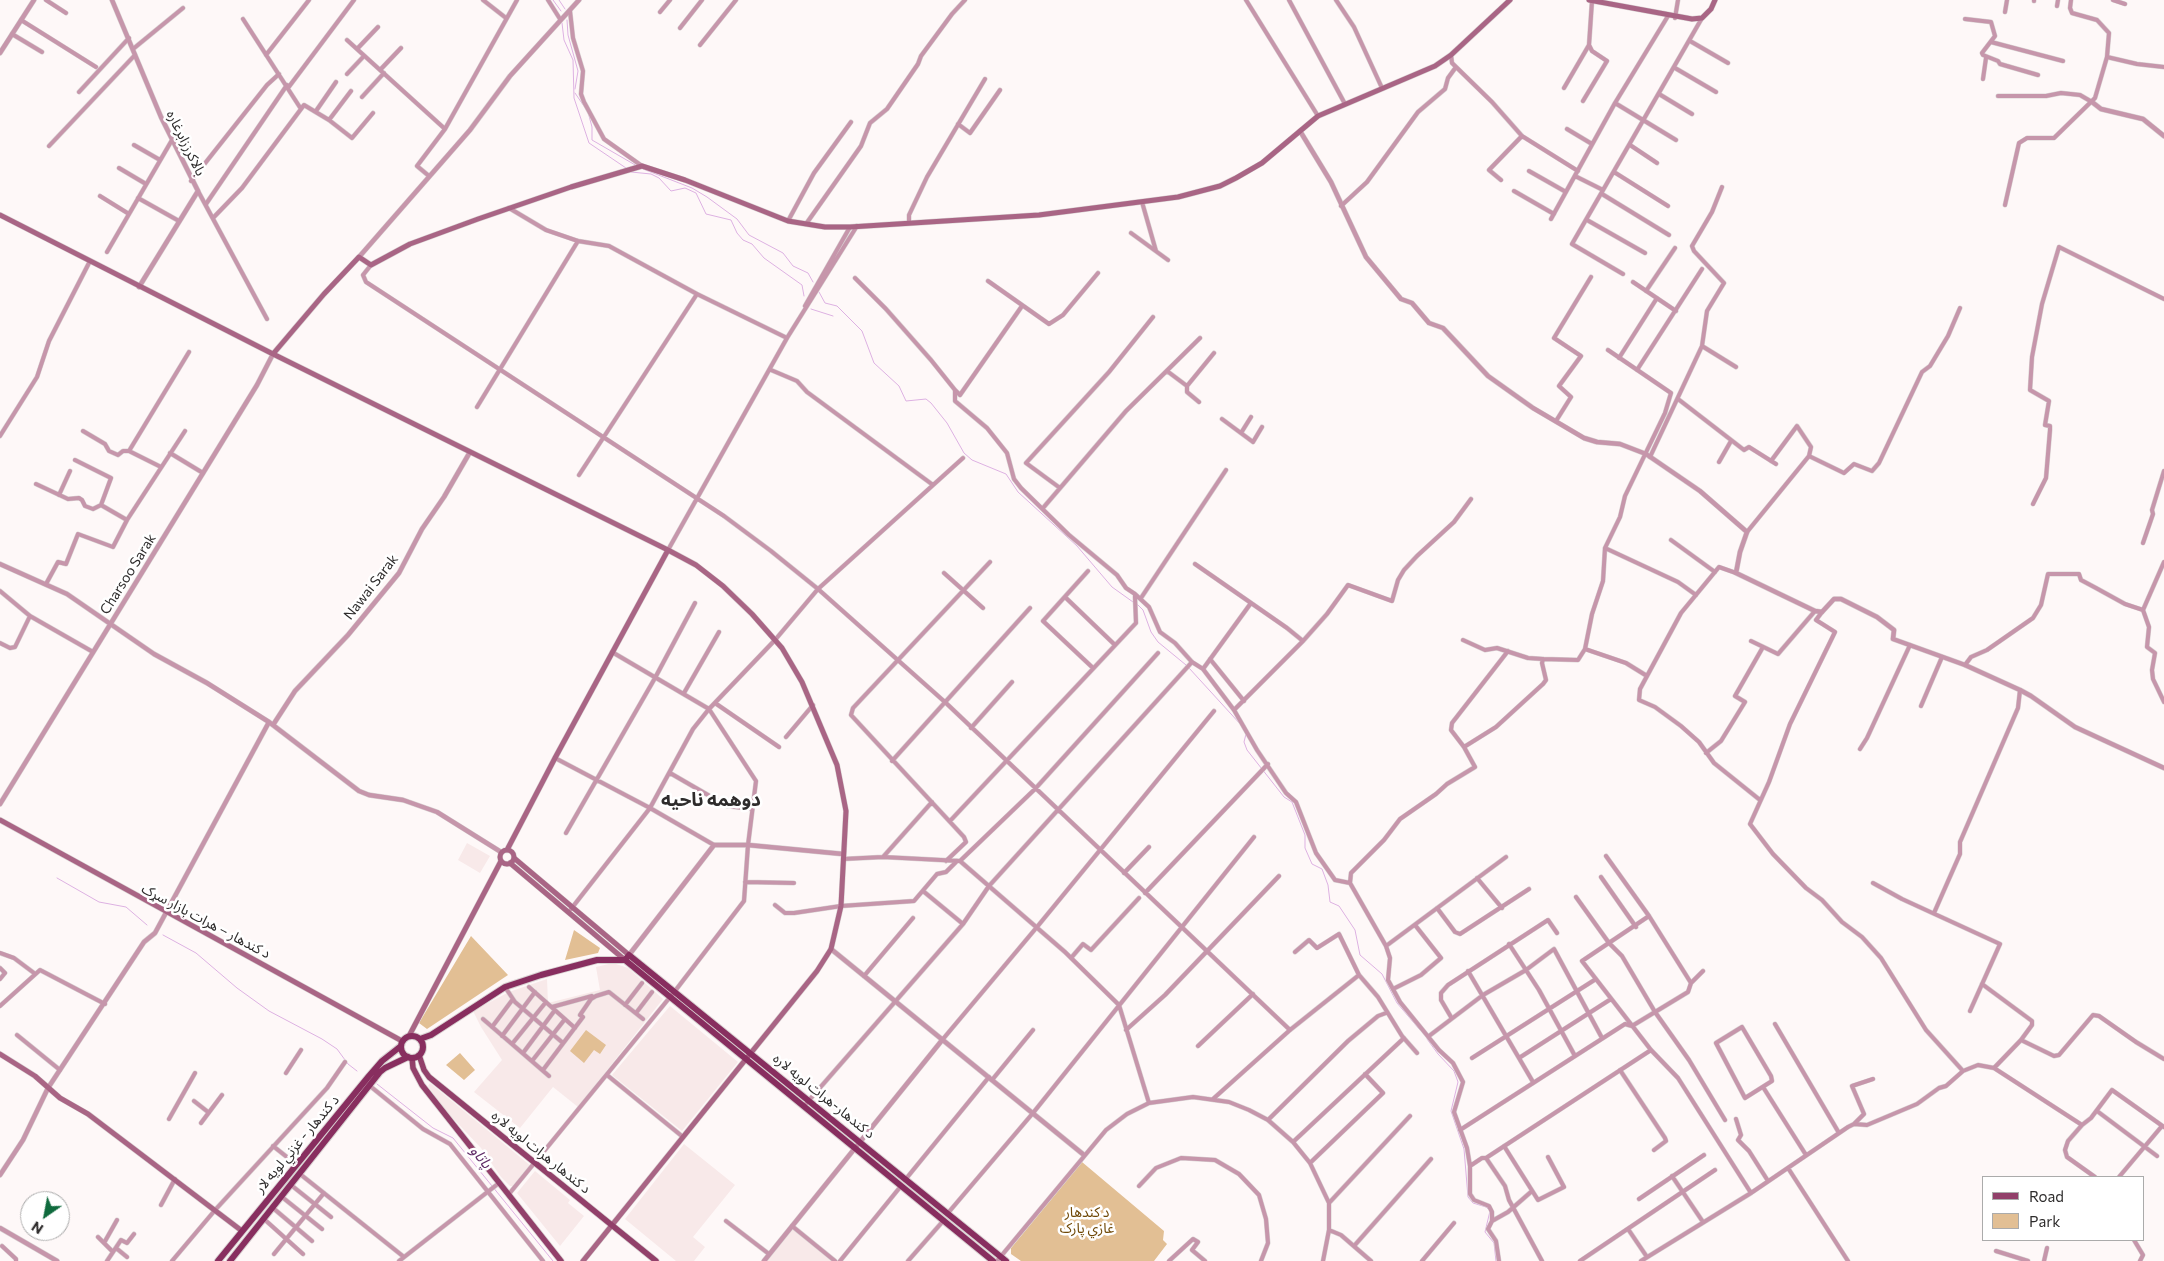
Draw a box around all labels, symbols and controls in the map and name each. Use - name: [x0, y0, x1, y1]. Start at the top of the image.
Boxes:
- street label: بالاکرززابرغاره: [163, 107, 209, 179]
- street label: Charsoo Sarak: [97, 531, 159, 617]
- street label: Nawai Sarak: [340, 551, 402, 623]
- district label: دوهمه ناحیه: [661, 789, 761, 811]
- street label: د کندهار – هرات بازار سړک: [139, 880, 273, 962]
- street label: د کندهار-هرات لويه لاره: [770, 1050, 878, 1142]
- street label: د کندهار - غزني لويه لار: [251, 1092, 343, 1196]
- street label: د کندهار هرات لویه لاره: [488, 1107, 594, 1197]
- water label: پاتاو: [466, 1142, 496, 1172]
- legend: [1982, 1176, 2144, 1241]
- text: Road: [2029, 1187, 2064, 1205]
- north arrow: [20, 1191, 70, 1241]
- park label: د کندهار غازي پارک: [1060, 1204, 1114, 1236]
- text: Park: [2029, 1212, 2060, 1230]
- text: N: [28, 1218, 46, 1238]

